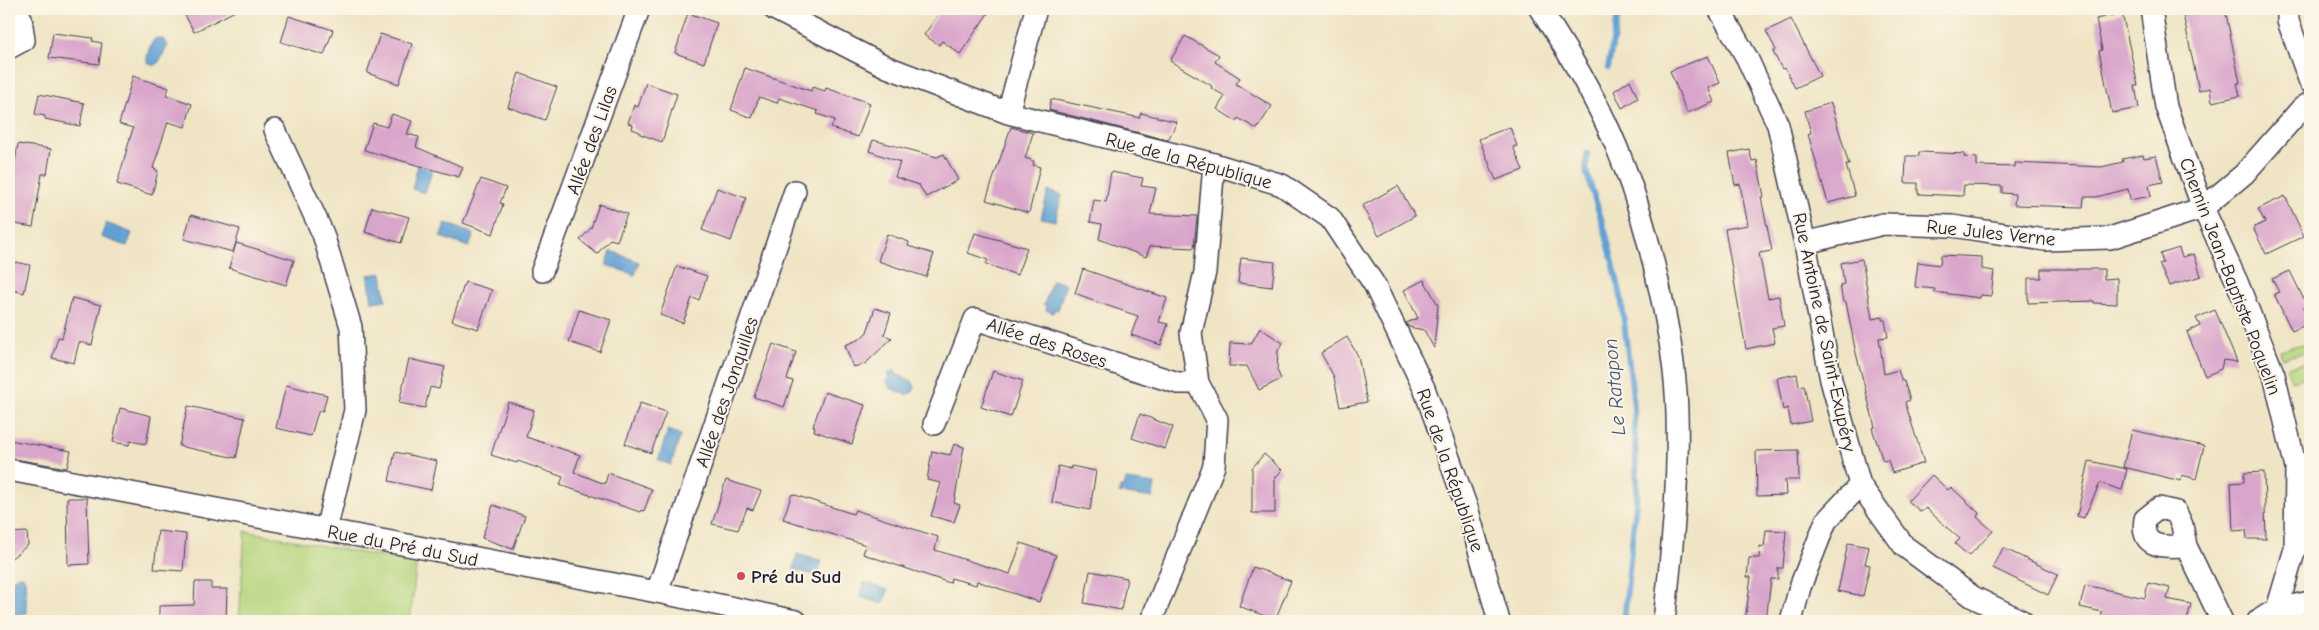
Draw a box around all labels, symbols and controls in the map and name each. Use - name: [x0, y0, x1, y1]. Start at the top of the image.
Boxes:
- street label: Allée des Lilas: [562, 83, 622, 198]
- street label: Rue de la République: [1103, 128, 1274, 194]
- street label: Chemin Jean-Baptiste Poquelin: [2175, 155, 2286, 398]
- street label: Rue Antoine de Saint-Exupéry: [1788, 211, 1860, 454]
- street label: Rue Jules Verne: [1925, 215, 2056, 251]
- street label: Allée des Roses: [984, 313, 1110, 373]
- street label: Allée des Jonquilles: [691, 314, 763, 470]
- water label: Le Ratapon: [1599, 337, 1630, 436]
- street label: Rue de la République: [1412, 386, 1488, 555]
- street label: Rue du Pré du Sud: [326, 521, 480, 571]
- place label: Pré du Sud: [751, 566, 841, 588]
- marker: Pré du Sud: [735, 570, 747, 582]

